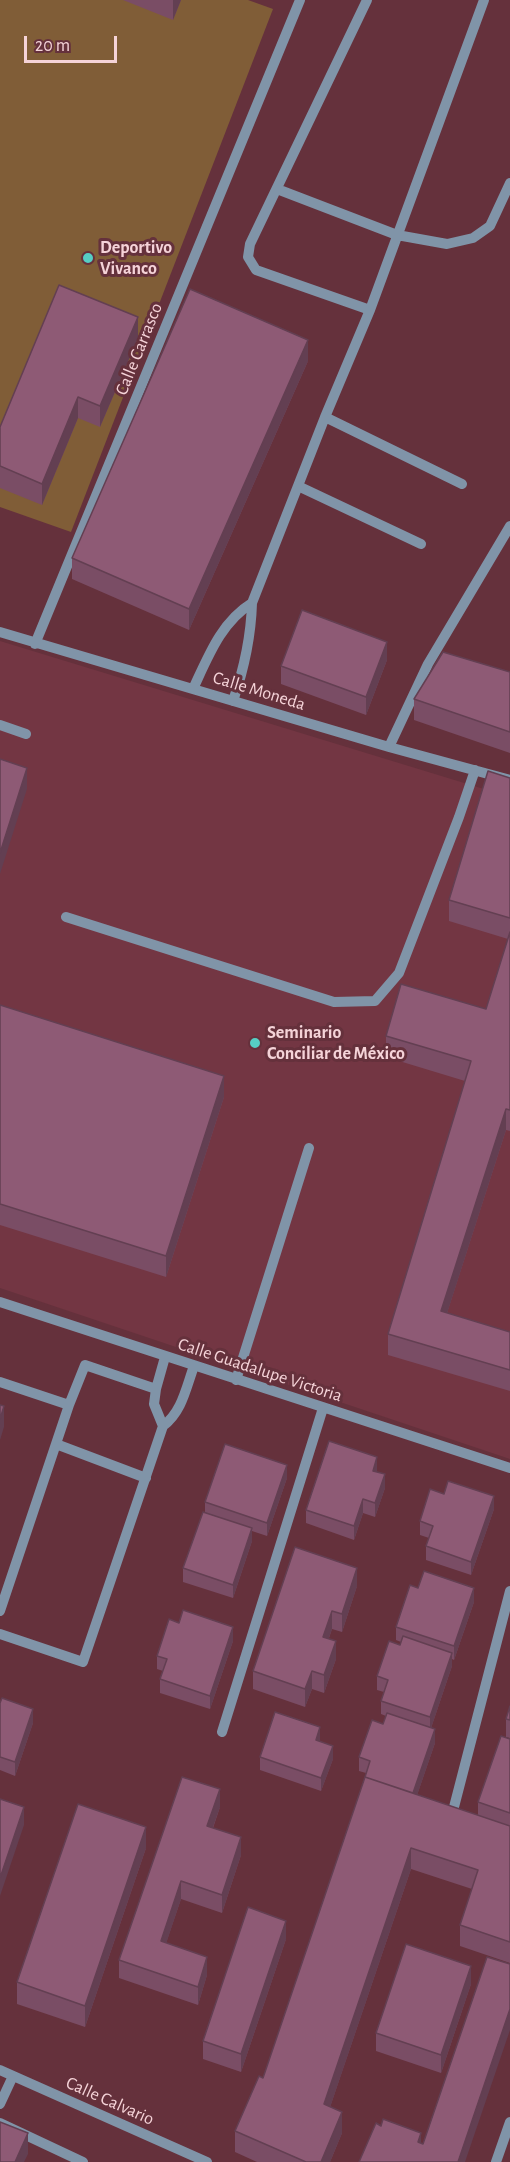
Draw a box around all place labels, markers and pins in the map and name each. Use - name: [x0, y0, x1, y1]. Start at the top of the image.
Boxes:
- place label: Deportivo Vivanco: [100, 237, 172, 280]
- marker: Deportivo Vivanco: [81, 251, 95, 265]
- place label: Seminario Conciliar de México: [267, 1022, 405, 1064]
- marker: Seminario Conciliar de México: [248, 1036, 262, 1050]

